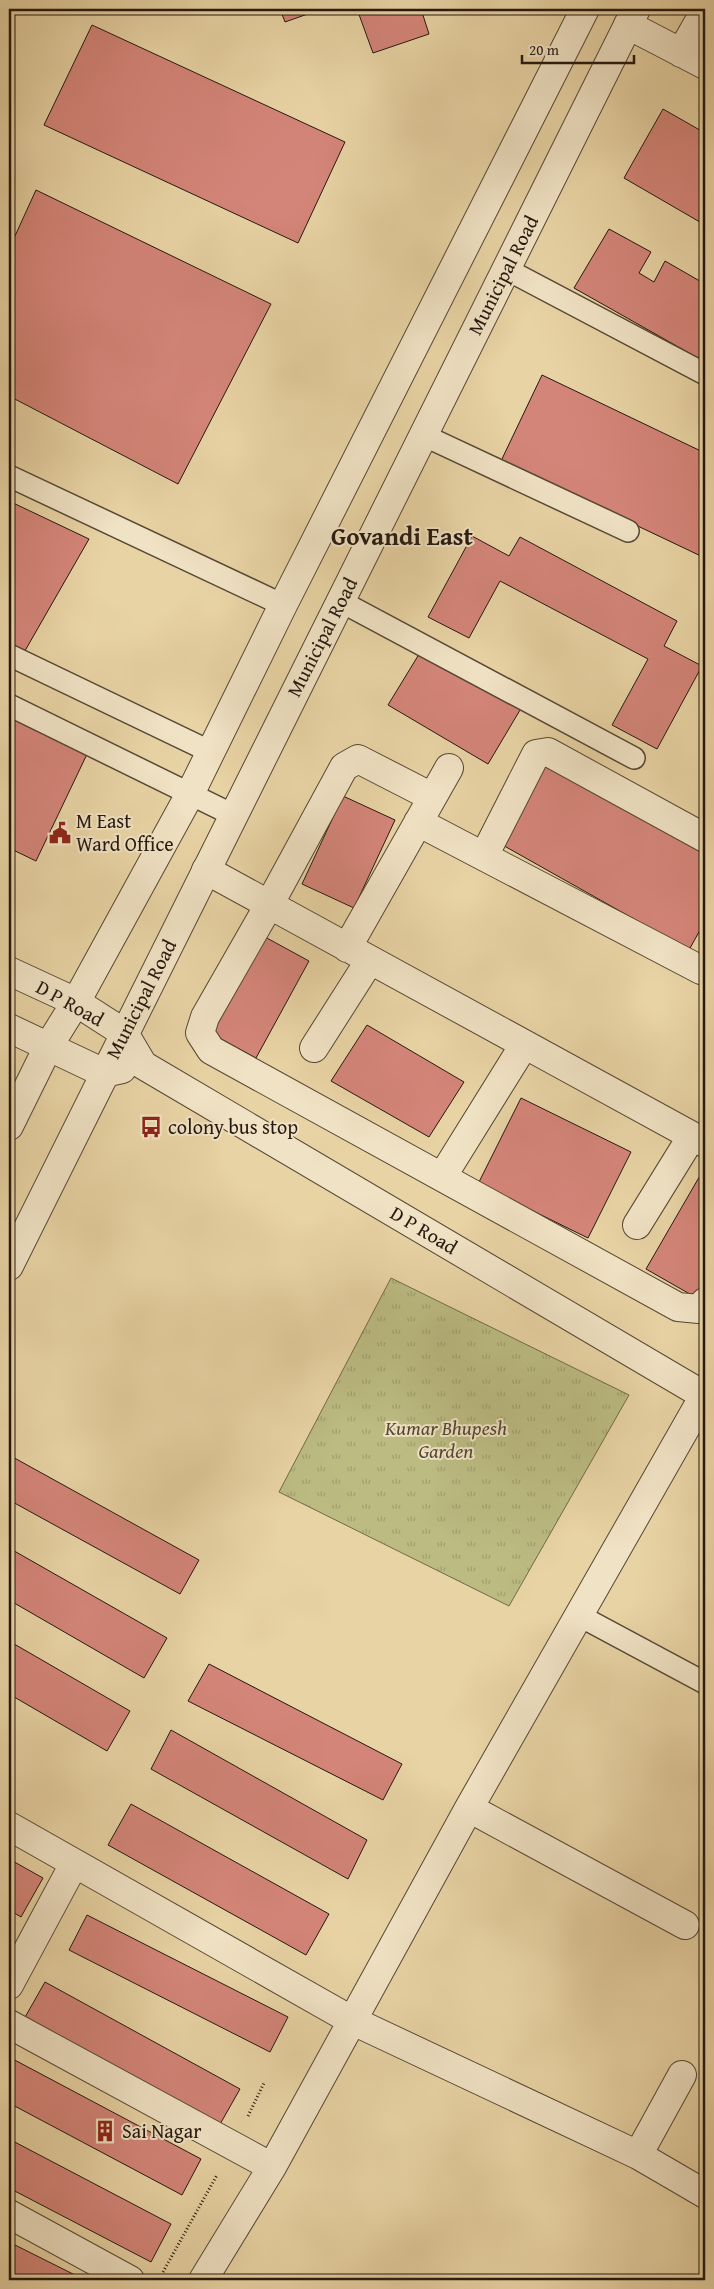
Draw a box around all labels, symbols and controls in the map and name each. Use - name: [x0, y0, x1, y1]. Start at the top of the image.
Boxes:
- scale bar: [522, 32, 634, 64]
- text: 20 m: [529, 39, 560, 60]
- street label: Municipal Road: [460, 210, 545, 340]
- district label: Govandi East: [331, 518, 473, 554]
- street label: Municipal Road: [279, 572, 364, 702]
- place label: M East Ward Office: [76, 806, 174, 858]
- public building icon: M East Ward Office: [47, 820, 73, 846]
- street label: Municipal Road: [98, 934, 183, 1064]
- street label: D P Road: [31, 972, 110, 1033]
- place label: colony bus stop: [168, 1112, 298, 1141]
- bus stop icon: colony bus stop: [138, 1114, 164, 1140]
- street label: D P Road: [385, 1198, 464, 1261]
- park label: Kumar Bhupesh Garden: [384, 1413, 507, 1465]
- place label: Sai Nagar: [122, 2116, 201, 2145]
- building icon: Sai Nagar: [92, 2118, 118, 2144]

